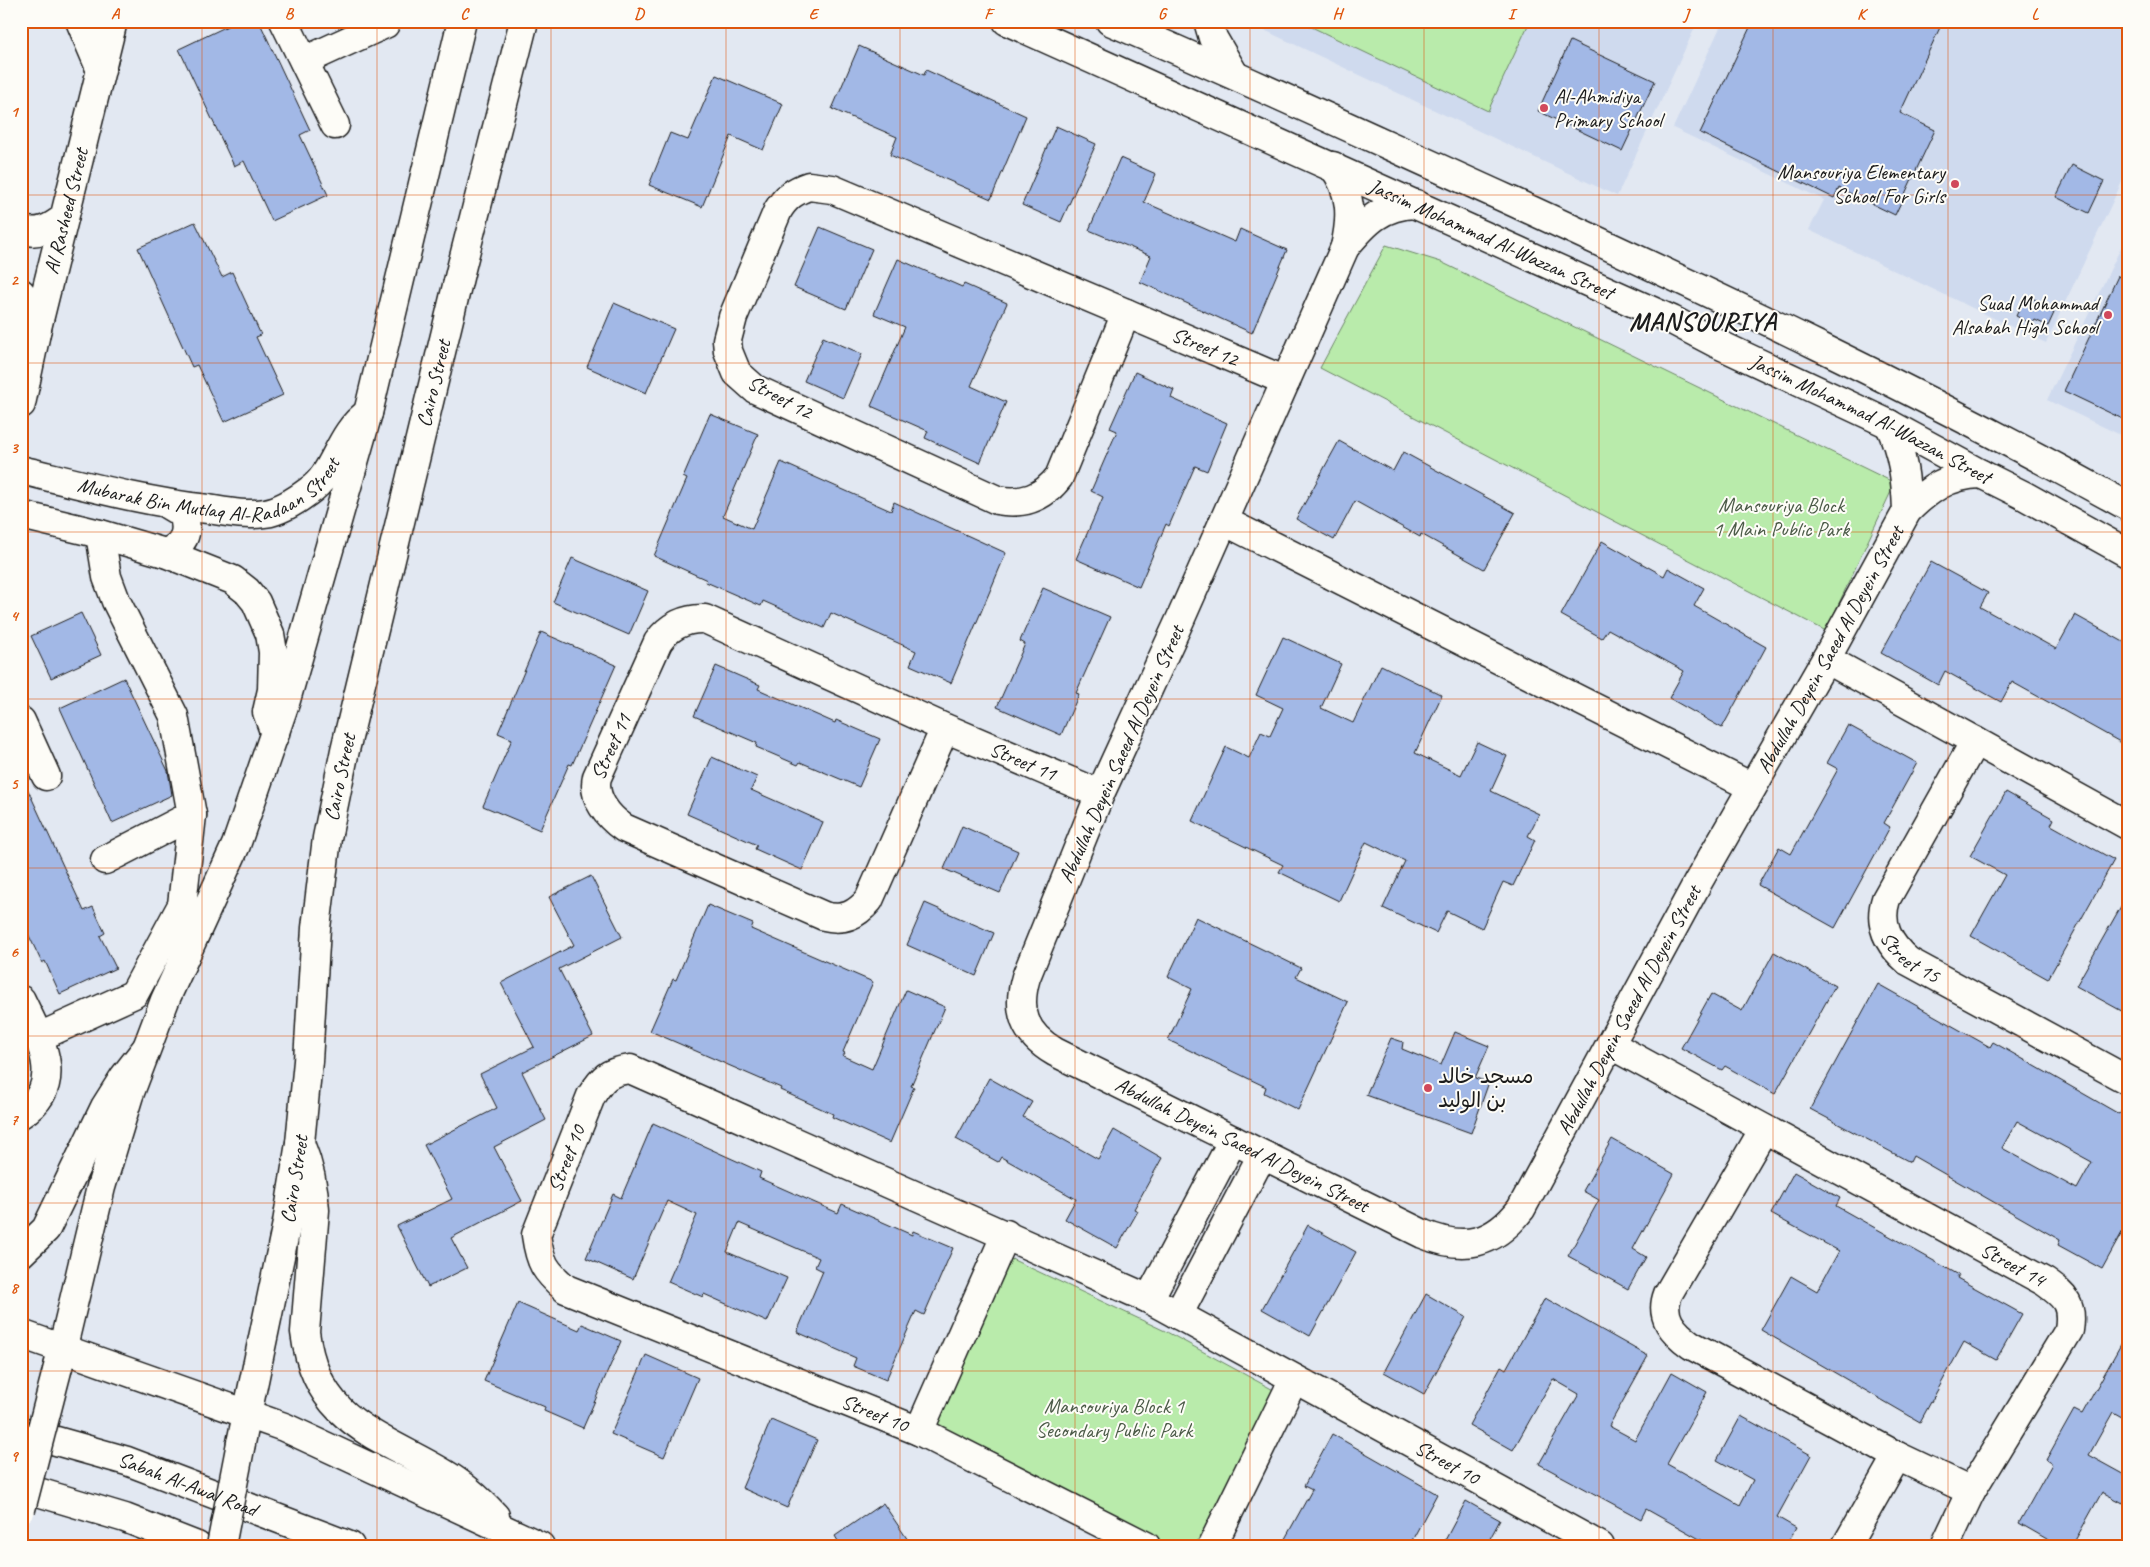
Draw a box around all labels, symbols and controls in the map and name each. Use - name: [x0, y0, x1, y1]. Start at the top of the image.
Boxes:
- text: A: [111, 4, 121, 24]
- text: B: [285, 4, 295, 24]
- text: C: [460, 4, 470, 24]
- text: D: [634, 4, 645, 24]
- text: E: [809, 4, 820, 24]
- text: F: [984, 4, 995, 24]
- text: G: [1158, 4, 1168, 24]
- text: H: [1332, 4, 1344, 24]
- text: I: [1508, 4, 1518, 24]
- text: J: [1682, 4, 1691, 24]
- text: K: [1857, 4, 1869, 24]
- text: L: [2032, 4, 2040, 24]
- place label: Al-Ahmidiya Primary School: [1554, 83, 1665, 133]
- text: 1: [10, 102, 19, 122]
- marker: Al-Ahmidiya Primary School: [1538, 102, 1550, 114]
- street label: Al Rasheed Street: [38, 144, 94, 277]
- place label: Mansouriya Elementary School For Girls: [1777, 159, 1947, 209]
- street label: Jassim Mohammad Al-Wazzan Street: [1364, 172, 1621, 306]
- marker: Mansouriya Elementary School For Girls: [1949, 178, 1961, 190]
- text: 2: [10, 270, 19, 290]
- place label: Suad Mohammad Alsabah High School: [1952, 290, 2102, 340]
- district label: MANSOURIYA: [1629, 305, 1778, 338]
- marker: Suad Mohammad Alsabah High School: [2102, 309, 2114, 321]
- street label: Street 12: [1168, 321, 1244, 373]
- street label: Cairo Street: [410, 335, 457, 429]
- street label: Jassim Mohammad Al-Wazzan Street: [1745, 347, 1998, 491]
- street label: Street 12: [743, 369, 818, 426]
- text: 3: [10, 438, 19, 458]
- street label: Mubarak Bin Mutlaq Al-Radaan Street: [75, 451, 346, 527]
- park label: Mansouriya Block 1 Main Public Park: [1713, 492, 1850, 542]
- street label: Abdullah Deyein Saeed Al Deyein Street: [1750, 519, 1910, 778]
- text: 4: [10, 606, 19, 626]
- street label: Abdullah Deyein Saeed Al Deyein Street: [1052, 619, 1190, 887]
- street label: Street 11: [584, 708, 638, 784]
- street label: Cairo Street: [318, 729, 362, 823]
- street label: Street 11: [986, 736, 1062, 787]
- text: 5: [11, 774, 20, 794]
- street label: Abdullah Deyein Saeed Al Deyein Street: [1551, 879, 1708, 1139]
- street label: Street 15: [1875, 927, 1946, 990]
- text: 6: [10, 942, 19, 962]
- place label: مسجد خالد بن الوليد: [1438, 1063, 1534, 1114]
- street label: Abdullah Deyein Saeed Al Deyein Street: [1111, 1071, 1375, 1219]
- marker: مسجد خالد بن الوليد: [1422, 1082, 1434, 1094]
- text: 7: [10, 1110, 19, 1130]
- street label: Street 10: [541, 1120, 592, 1196]
- street label: Cairo Street: [274, 1132, 314, 1225]
- street label: Street 14: [1976, 1236, 2052, 1294]
- text: 8: [10, 1278, 19, 1298]
- street label: Street 10: [838, 1388, 914, 1439]
- park label: Mansouriya Block 1 Secondary Public Park: [1036, 1393, 1194, 1443]
- street label: Street 10: [1410, 1434, 1486, 1491]
- text: 9: [10, 1446, 19, 1466]
- street label: Sabah Al-Awal Road: [115, 1446, 263, 1523]

